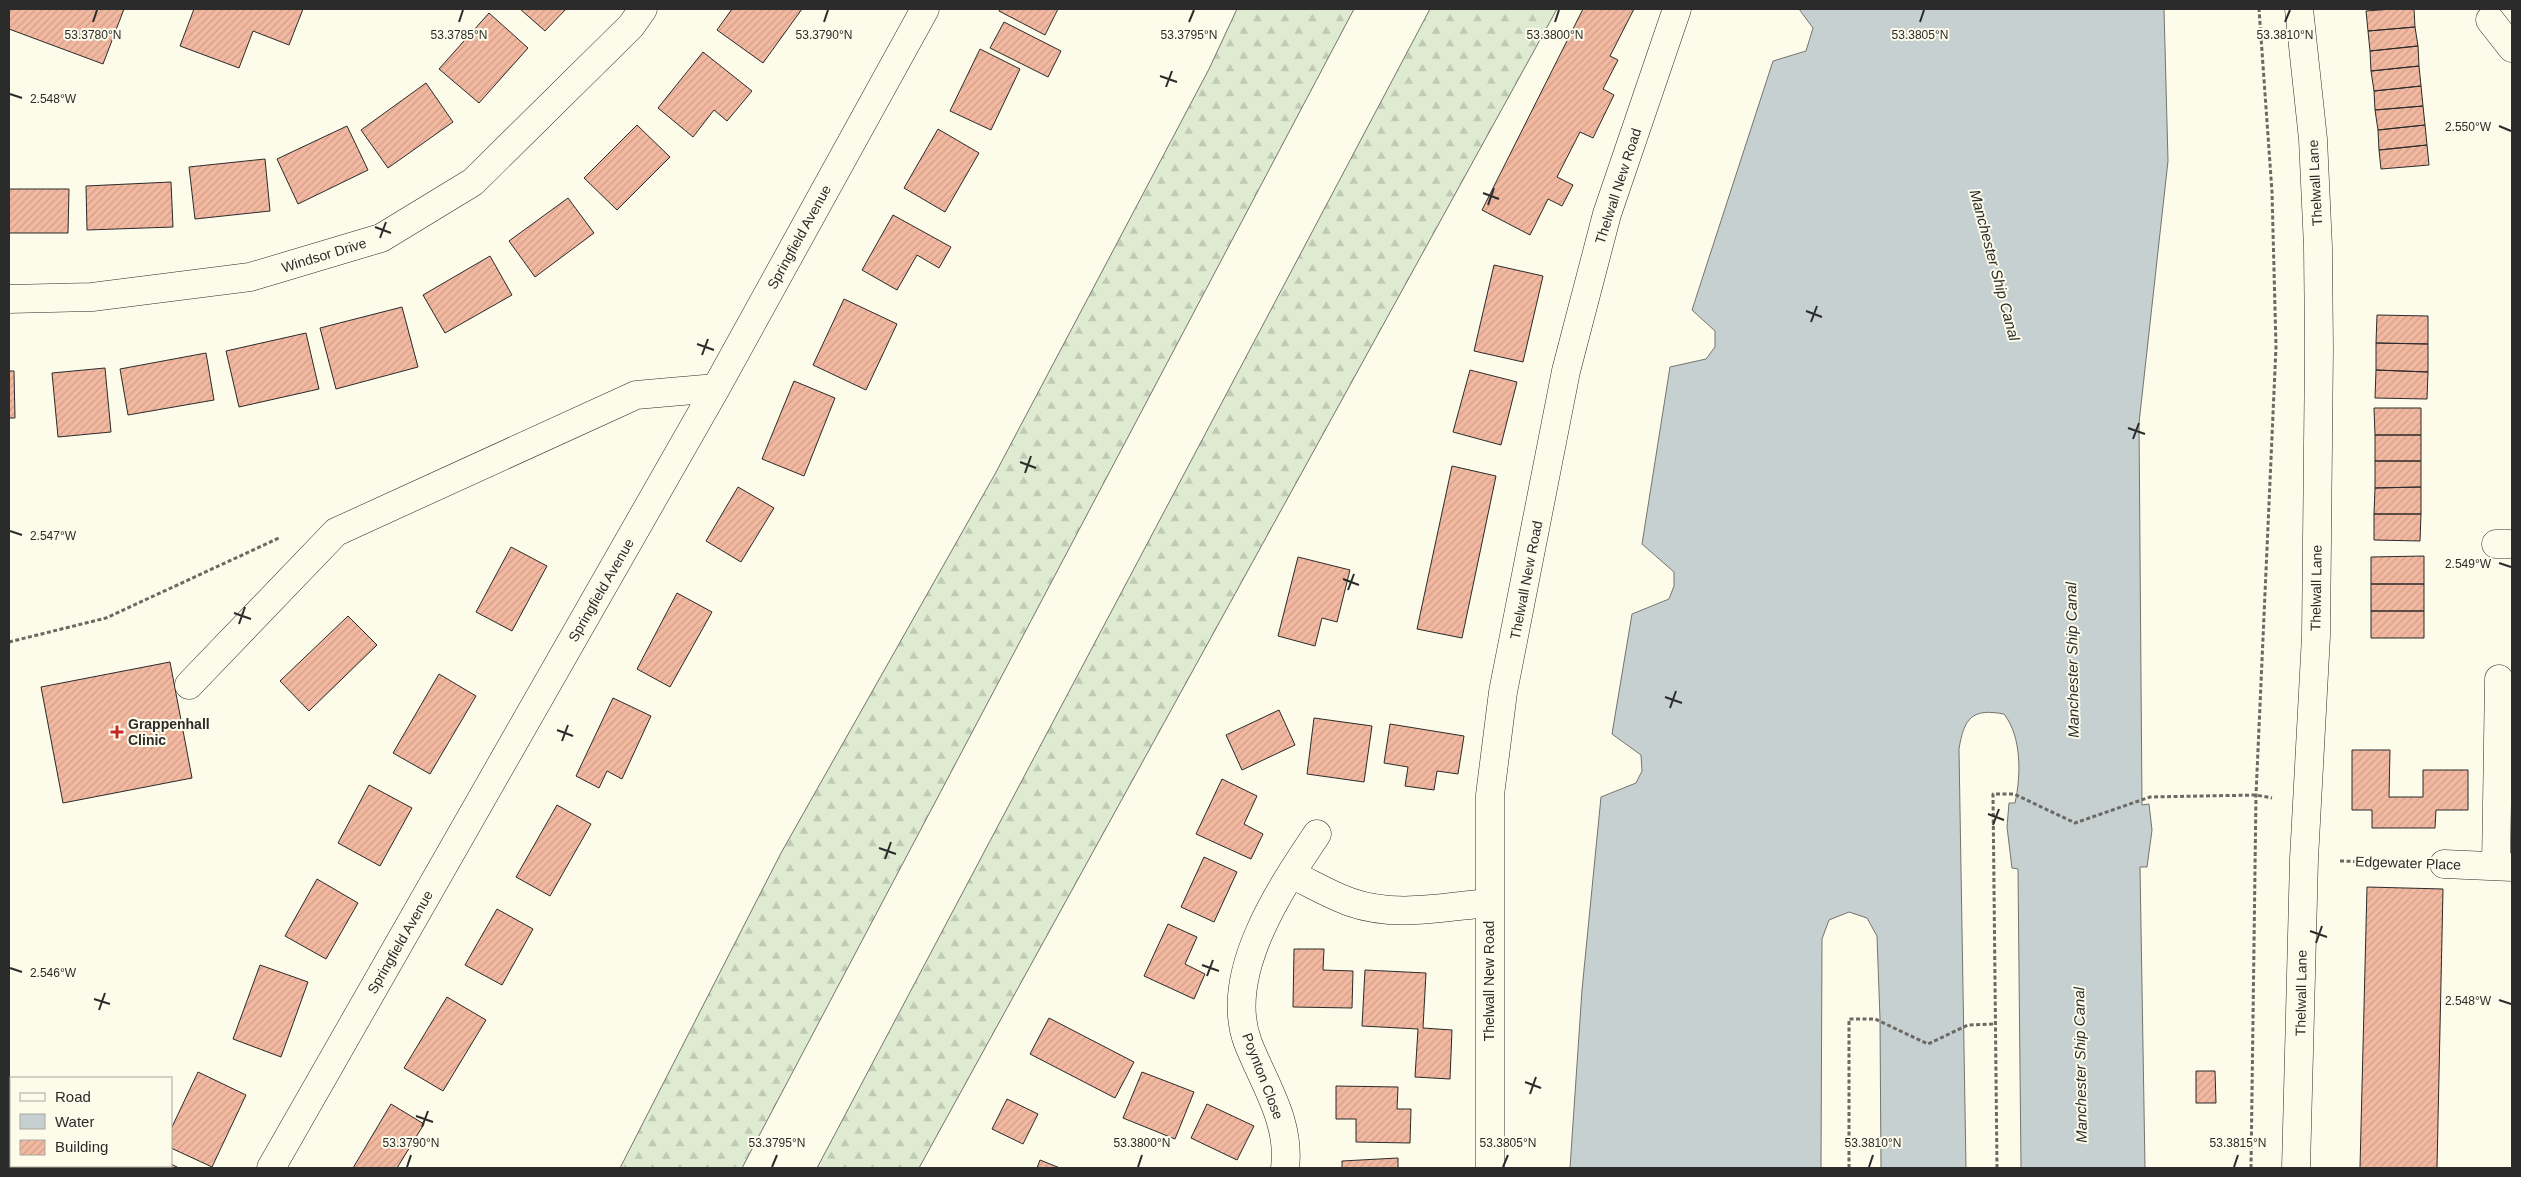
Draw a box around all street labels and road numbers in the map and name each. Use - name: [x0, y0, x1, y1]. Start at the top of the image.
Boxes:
- street label: Thelwall New Road: [1592, 126, 1644, 246]
- street label: Thelwall Lane: [2305, 139, 2325, 227]
- street label: Springfield Avenue: [764, 182, 834, 292]
- street label: Windsor Drive: [280, 234, 369, 276]
- street label: Thelwall New Road: [1507, 519, 1545, 641]
- street label: Springfield Avenue: [565, 535, 637, 644]
- street label: Thelwall Lane: [2307, 544, 2325, 631]
- street label: Edgewater Place: [2355, 853, 2461, 873]
- street label: Springfield Avenue: [364, 887, 436, 996]
- street label: Thelwall New Road: [1481, 921, 1497, 1041]
- street label: Thelwall Lane: [2292, 949, 2310, 1036]
- street label: Poynton Close: [1239, 1031, 1287, 1122]

